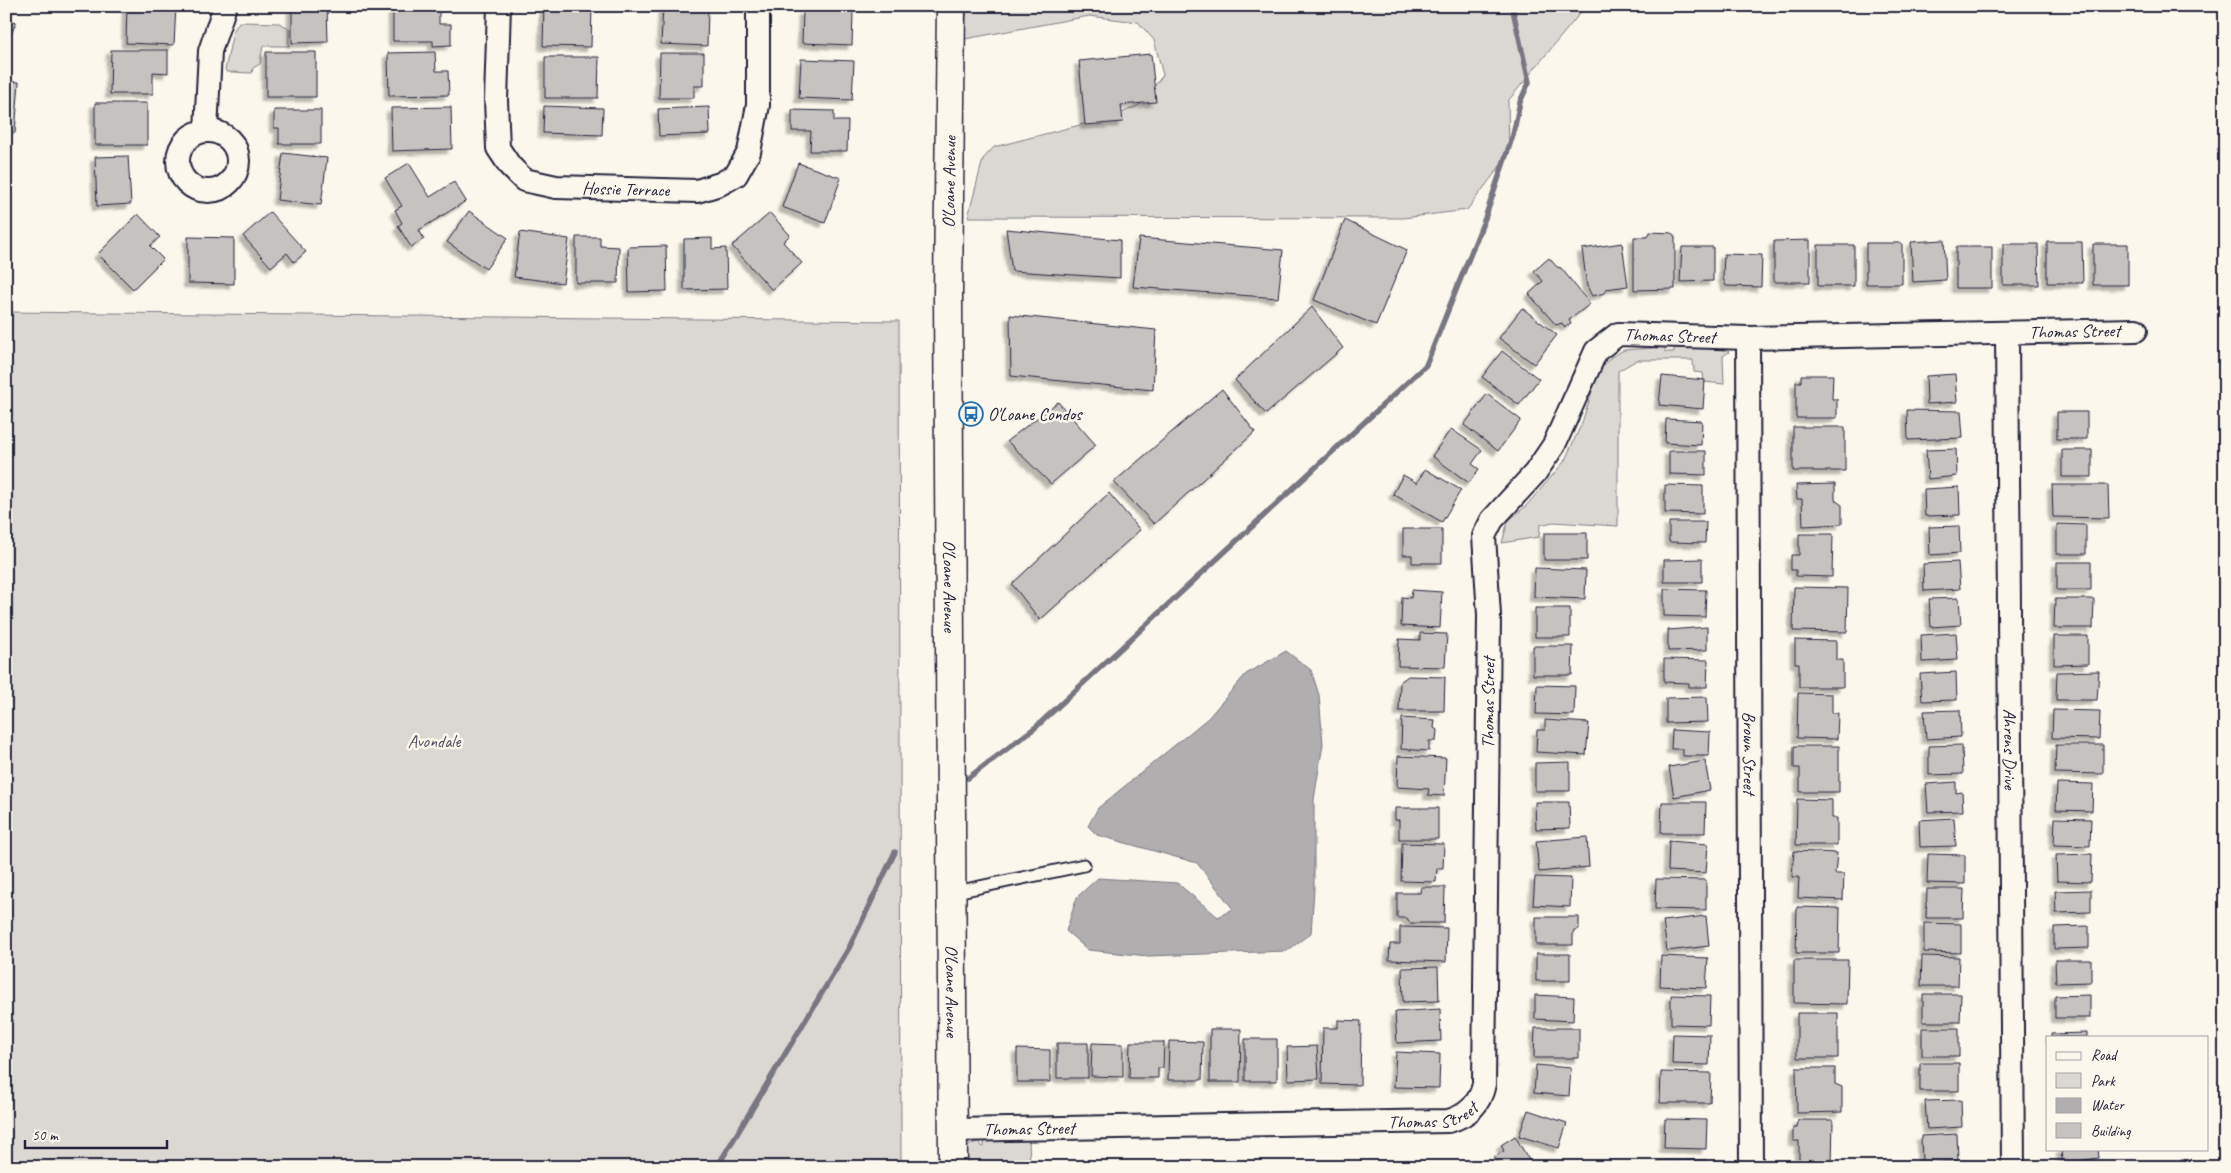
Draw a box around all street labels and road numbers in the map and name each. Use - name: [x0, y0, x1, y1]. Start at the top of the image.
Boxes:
- street label: O'Loane Avenue: [937, 135, 961, 228]
- street label: Hossie Terrace: [582, 177, 671, 201]
- street label: Thomas Street: [2029, 319, 2124, 343]
- street label: Thomas Street: [1624, 323, 1719, 348]
- street label: O'Loane Avenue: [938, 540, 961, 633]
- street label: Thomas Street: [1477, 654, 1500, 749]
- street label: Ahrens Drive: [1999, 709, 2021, 790]
- street label: Brown Street: [1738, 712, 1761, 798]
- street label: O'Loane Avenue: [941, 945, 963, 1038]
- street label: Thomas Street: [1388, 1095, 1485, 1133]
- street label: Thomas Street: [983, 1117, 1078, 1140]

